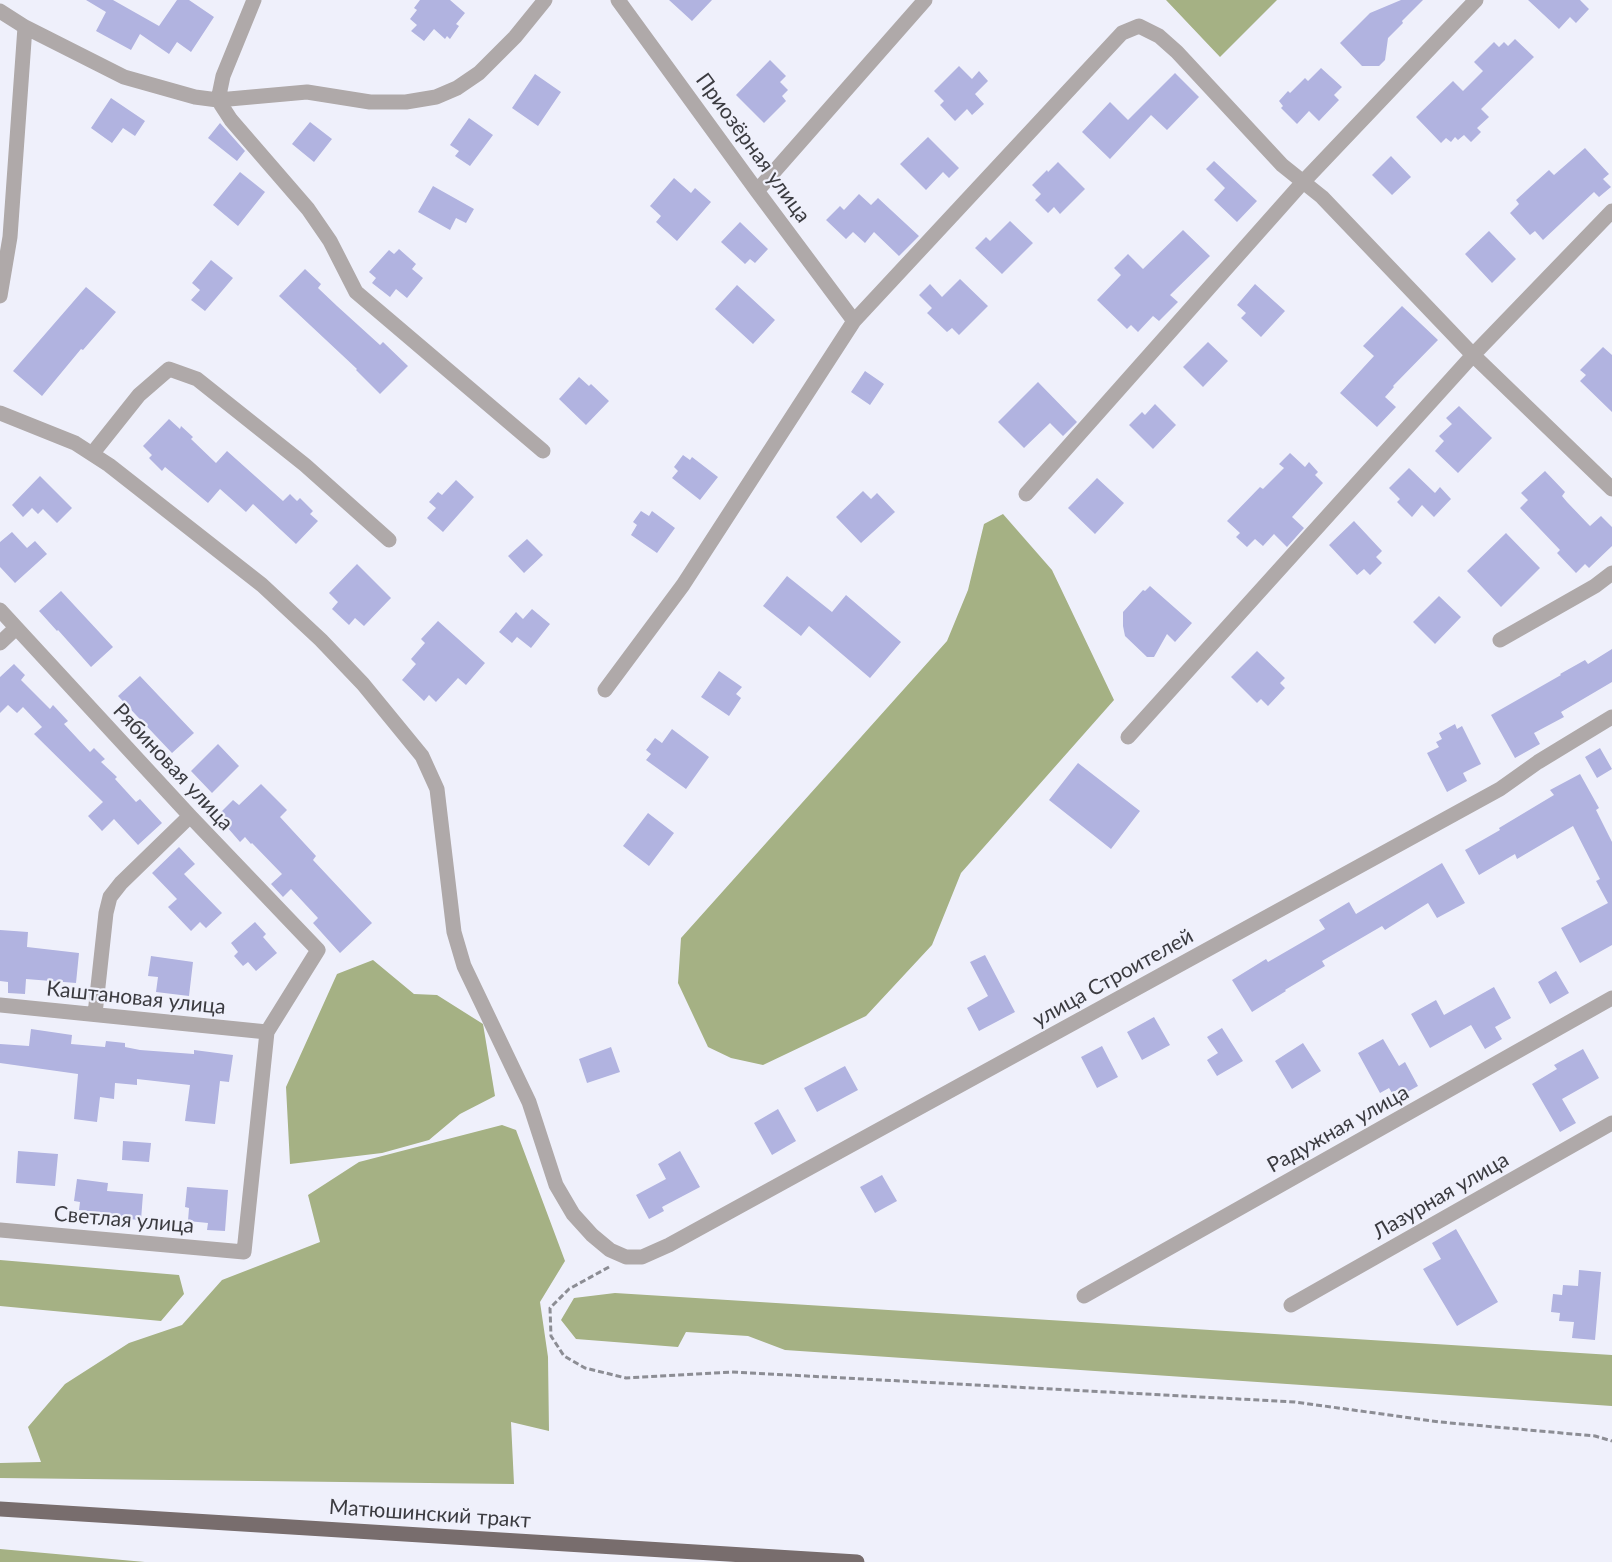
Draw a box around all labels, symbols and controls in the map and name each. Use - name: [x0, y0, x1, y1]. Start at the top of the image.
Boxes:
- street label: Приозёрная улица: [690, 68, 816, 228]
- street label: Рябиновая улица: [108, 698, 238, 836]
- street label: улица Строителей: [1028, 923, 1198, 1033]
- street label: Каштановая улица: [45, 976, 227, 1020]
- street label: Радужная улица: [1263, 1080, 1413, 1178]
- street label: Лазурная улица: [1369, 1147, 1513, 1245]
- street label: Светлая улица: [53, 1201, 195, 1239]
- street label: Матюшинский тракт: [328, 1494, 532, 1534]

